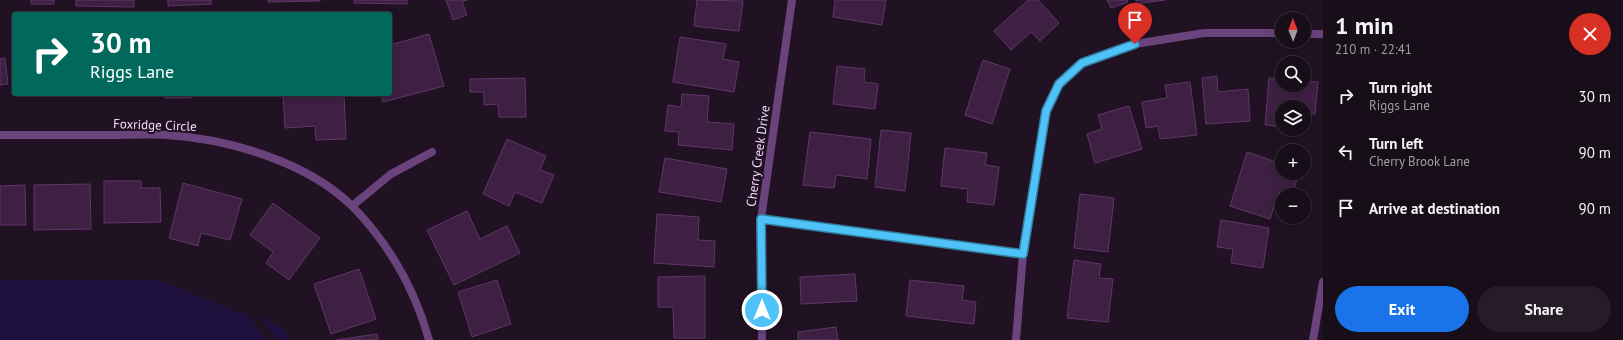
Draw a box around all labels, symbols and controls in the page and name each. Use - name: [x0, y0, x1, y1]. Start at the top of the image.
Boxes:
- pin: [1118, 3, 1152, 44]
- icon: arrive: [1124, 9, 1146, 31]
- text: 1 min: [1335, 10, 1394, 41]
- north arrow: [1275, 12, 1311, 48]
- map controls: [1275, 12, 1311, 224]
- button: close: [1569, 13, 1611, 55]
- text: 30 m: [90, 24, 151, 61]
- icon: right: [24, 28, 76, 80]
- text: 210 m · 22:41: [1335, 41, 1412, 58]
- button: search: [1275, 56, 1311, 92]
- text: Riggs Lane: [90, 60, 174, 83]
- text: Turn right: [1369, 78, 1432, 97]
- icon: right: [1335, 85, 1357, 107]
- text: 30 m: [1578, 87, 1611, 106]
- text: Riggs Lane: [1369, 97, 1430, 114]
- button: layers: [1275, 100, 1311, 136]
- street label: Cherry Creek Drive: [742, 104, 774, 208]
- street label: Foxridge Circle: [113, 115, 197, 135]
- text: Turn left: [1369, 134, 1423, 153]
- icon: left: [1335, 141, 1357, 163]
- text: 90 m: [1578, 143, 1611, 162]
- button: +: [1275, 144, 1311, 180]
- text: Cherry Brook Lane: [1369, 153, 1470, 170]
- button: −: [1275, 188, 1311, 224]
- icon: arrive: [1335, 197, 1357, 219]
- text: Arrive at destination: [1369, 199, 1500, 218]
- text: 90 m: [1578, 199, 1611, 218]
- button: Exit: [1335, 286, 1469, 332]
- button: Share: [1477, 286, 1611, 332]
- position arrow: [741, 289, 783, 331]

